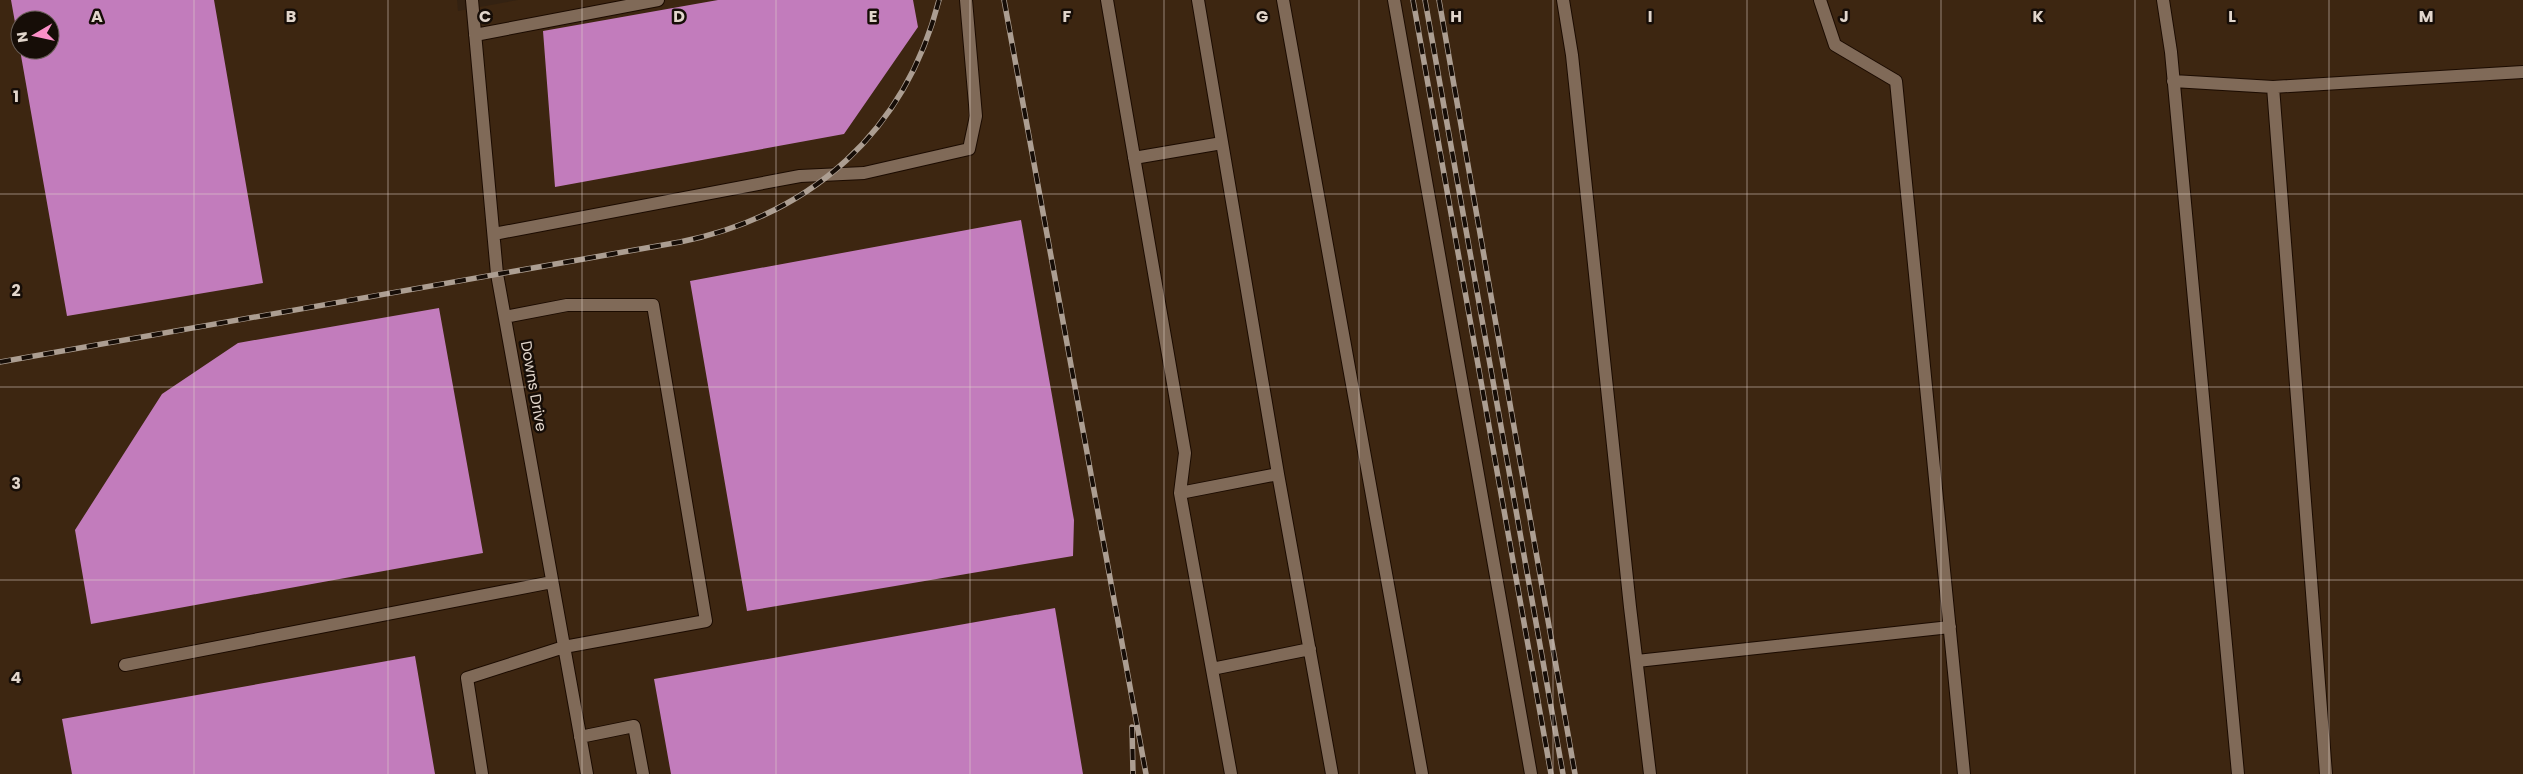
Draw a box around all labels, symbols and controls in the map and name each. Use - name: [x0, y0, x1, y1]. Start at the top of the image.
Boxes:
- text: A: [91, 5, 103, 28]
- text: B: [286, 5, 296, 28]
- text: C: [479, 5, 491, 28]
- text: D: [673, 5, 685, 28]
- text: E: [869, 5, 877, 28]
- text: F: [1063, 5, 1072, 28]
- text: G: [1256, 5, 1268, 28]
- text: H: [1450, 5, 1462, 28]
- text: I: [1648, 5, 1652, 28]
- text: J: [1839, 5, 1849, 28]
- text: K: [2032, 5, 2044, 28]
- text: L: [2228, 5, 2236, 28]
- text: M: [2419, 5, 2433, 28]
- north arrow: [10, 10, 60, 60]
- text: N: [11, 30, 33, 44]
- text: 1: [13, 85, 19, 108]
- text: 2: [11, 279, 21, 302]
- street label: Downs Drive: [516, 339, 552, 433]
- text: 3: [11, 472, 21, 495]
- text: 4: [11, 666, 22, 689]

